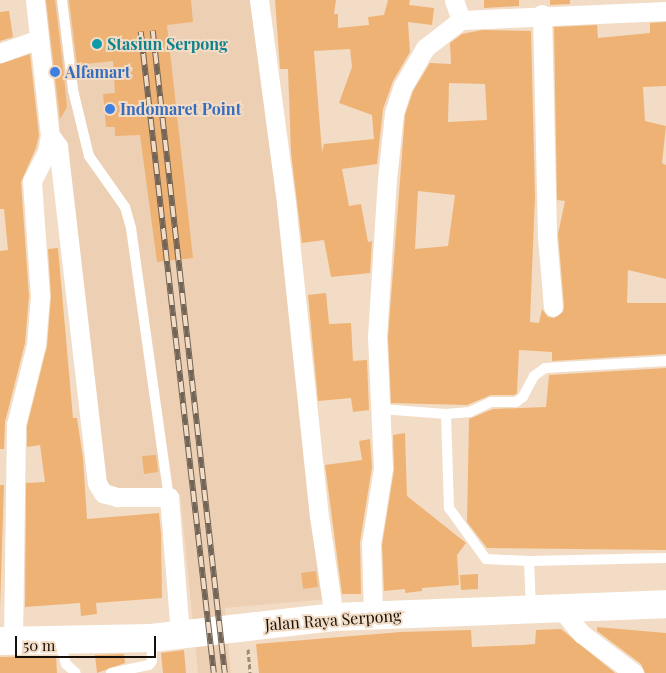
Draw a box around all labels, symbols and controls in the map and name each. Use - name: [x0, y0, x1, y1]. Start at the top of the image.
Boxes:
- place label: Stasiun Serpong: [107, 34, 228, 54]
- marker: Stasiun Serpong: [91, 38, 103, 50]
- place label: Alfamart: [65, 62, 130, 82]
- marker: Alfamart: [49, 66, 61, 78]
- place label: Indomaret Point: [120, 99, 241, 119]
- marker: Indomaret Point: [104, 103, 116, 115]
- street label: Jalan Raya Serpong: [264, 606, 402, 634]
- scale bar: [18, 626, 159, 658]
- text: 50 m: [23, 635, 55, 655]

